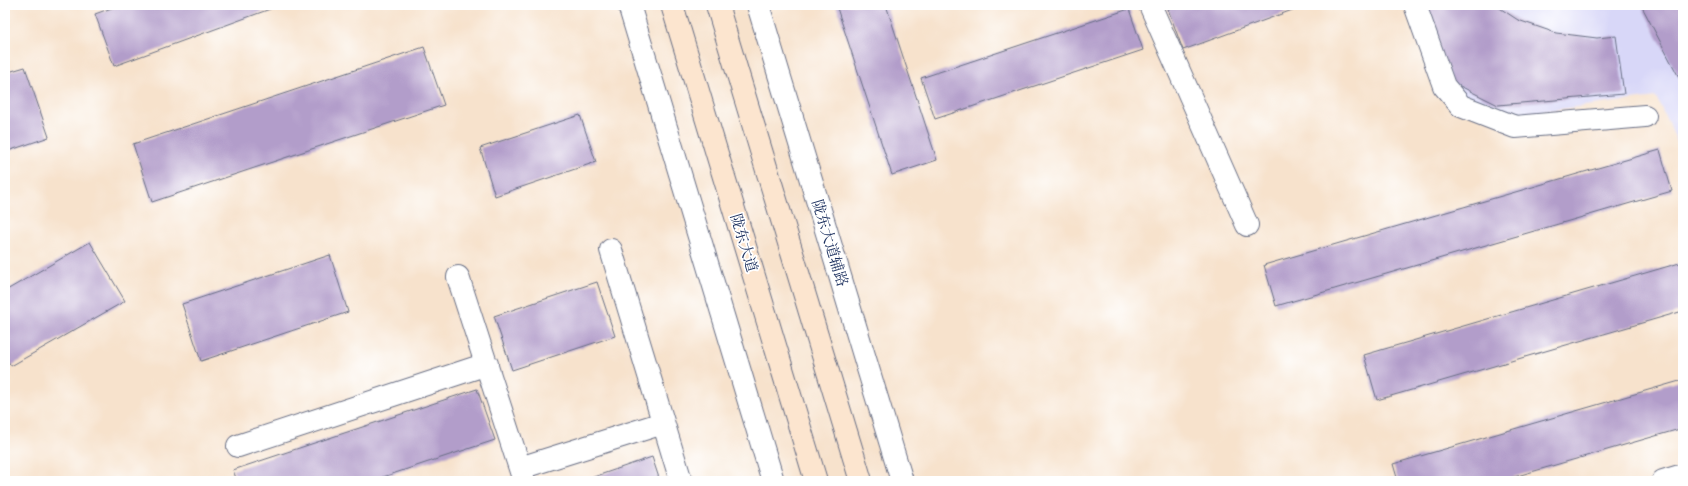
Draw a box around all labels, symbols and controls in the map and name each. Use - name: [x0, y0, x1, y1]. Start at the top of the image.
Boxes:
- street label: 陇东大道辅路: [807, 197, 853, 289]
- street label: 陇东大道: [726, 211, 762, 275]

